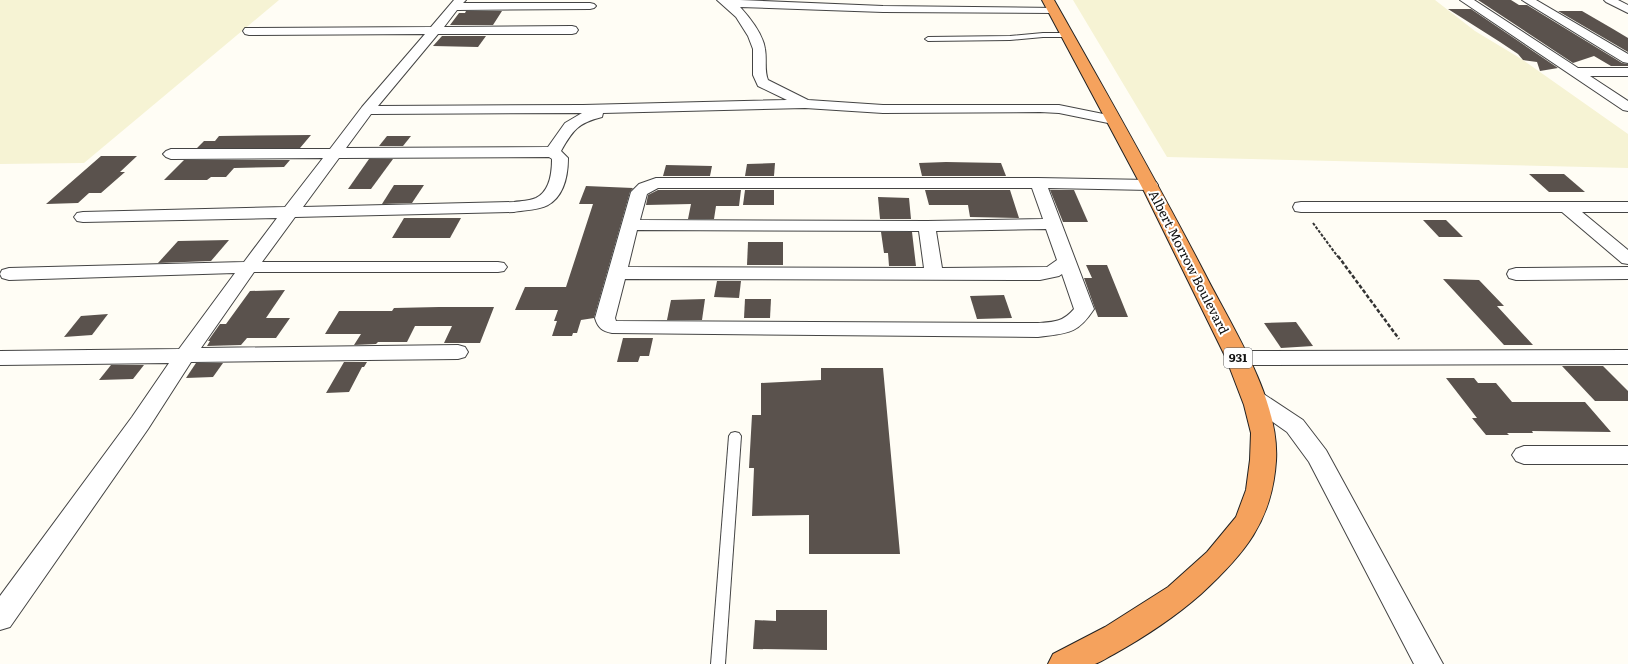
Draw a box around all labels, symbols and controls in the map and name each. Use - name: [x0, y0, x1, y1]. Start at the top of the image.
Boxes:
- street label: Albert Morrow Boulevard: [1145, 186, 1234, 337]
- road number: 931: [1224, 348, 1252, 368]

